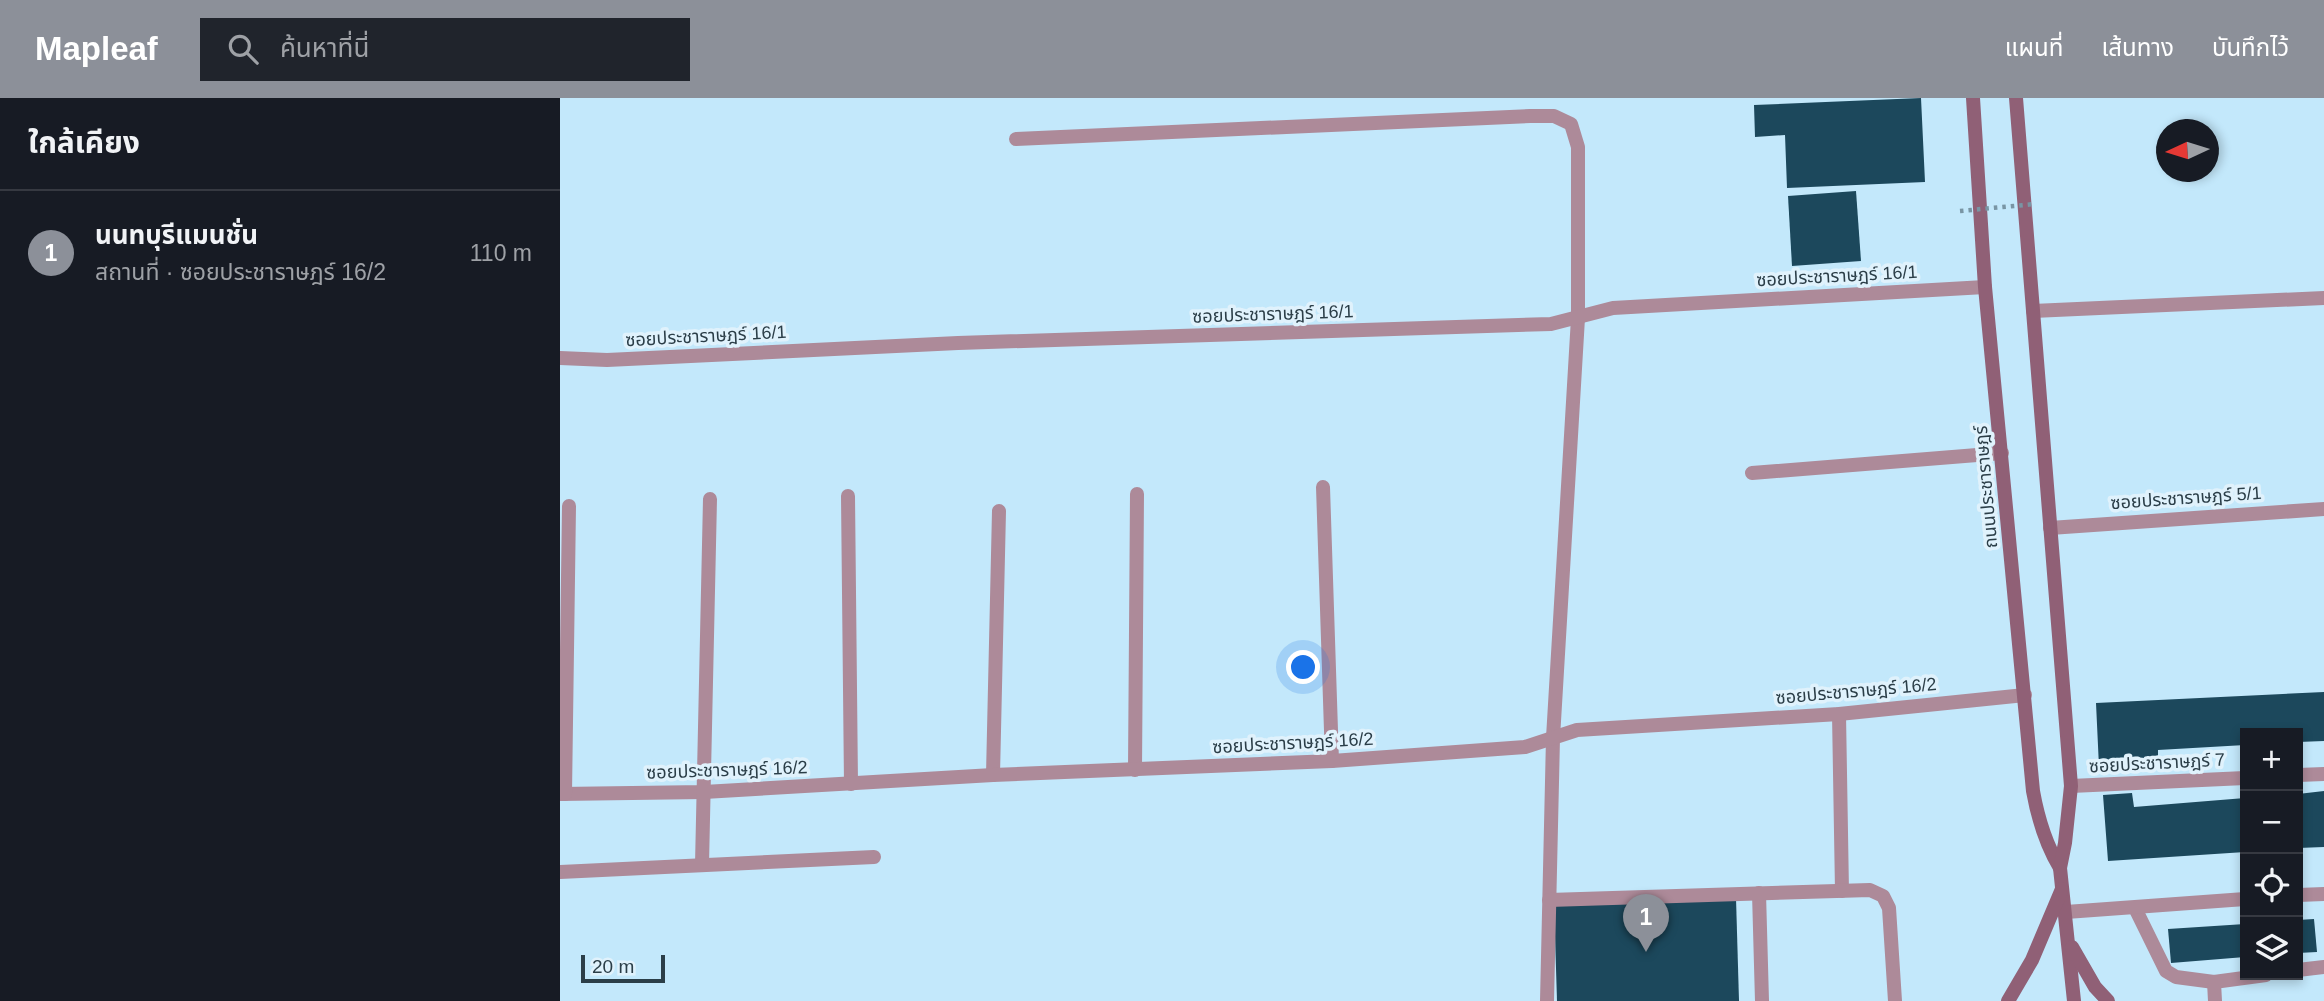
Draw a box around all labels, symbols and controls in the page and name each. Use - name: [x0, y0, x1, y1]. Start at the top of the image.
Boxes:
- search box: [200, 18, 690, 81]
- text: Mapleaf: [35, 30, 158, 67]
- icon: search: [224, 30, 262, 68]
- text: ค้นหาที่นี่: [280, 33, 369, 63]
- text: แผนที่: [2005, 34, 2063, 61]
- text: เส้นทาง: [2101, 34, 2174, 61]
- text: บันทึกไว้: [2212, 34, 2289, 61]
- north arrow: [2156, 119, 2219, 182]
- text: ใกล้เคียง: [28, 126, 140, 159]
- text: นนทบุรีแมนชั่น: [95, 220, 258, 250]
- text: 1: [45, 240, 57, 266]
- text: 110 m: [470, 240, 532, 266]
- text: สถานที่ · ซอยประชาราษฎร์ 16/2: [95, 259, 386, 285]
- street label: ซอยประชาราษฎร์ 16/1: [1756, 262, 1918, 290]
- street label: ซอยประชาราษฎร์ 16/1: [1192, 301, 1354, 327]
- street label: ซอยประชาราษฎร์ 16/1: [625, 322, 787, 350]
- street label: ถนนประชาราษฎร์: [1971, 424, 2001, 549]
- street label: ซอยประชาราษฎร์ 5/1: [2110, 483, 2262, 513]
- your location: [1286, 650, 1320, 684]
- street label: ซอยประชาราษฎร์ 16/2: [1775, 674, 1937, 708]
- map controls: [2240, 728, 2303, 980]
- button: +: [2240, 728, 2303, 791]
- street label: ซอยประชาราษฎร์ 16/2: [1212, 729, 1374, 757]
- street label: ซอยประชาราษฎร์ 7: [2088, 749, 2226, 777]
- street label: ซอยประชาราษฎร์ 16/2: [646, 757, 808, 783]
- button: −: [2240, 791, 2303, 854]
- button: locate: [2240, 854, 2303, 917]
- pin: 1: [1623, 894, 1669, 952]
- button: layers: [2240, 917, 2303, 980]
- scale bar: [581, 952, 665, 984]
- text: 20 m: [592, 956, 634, 977]

